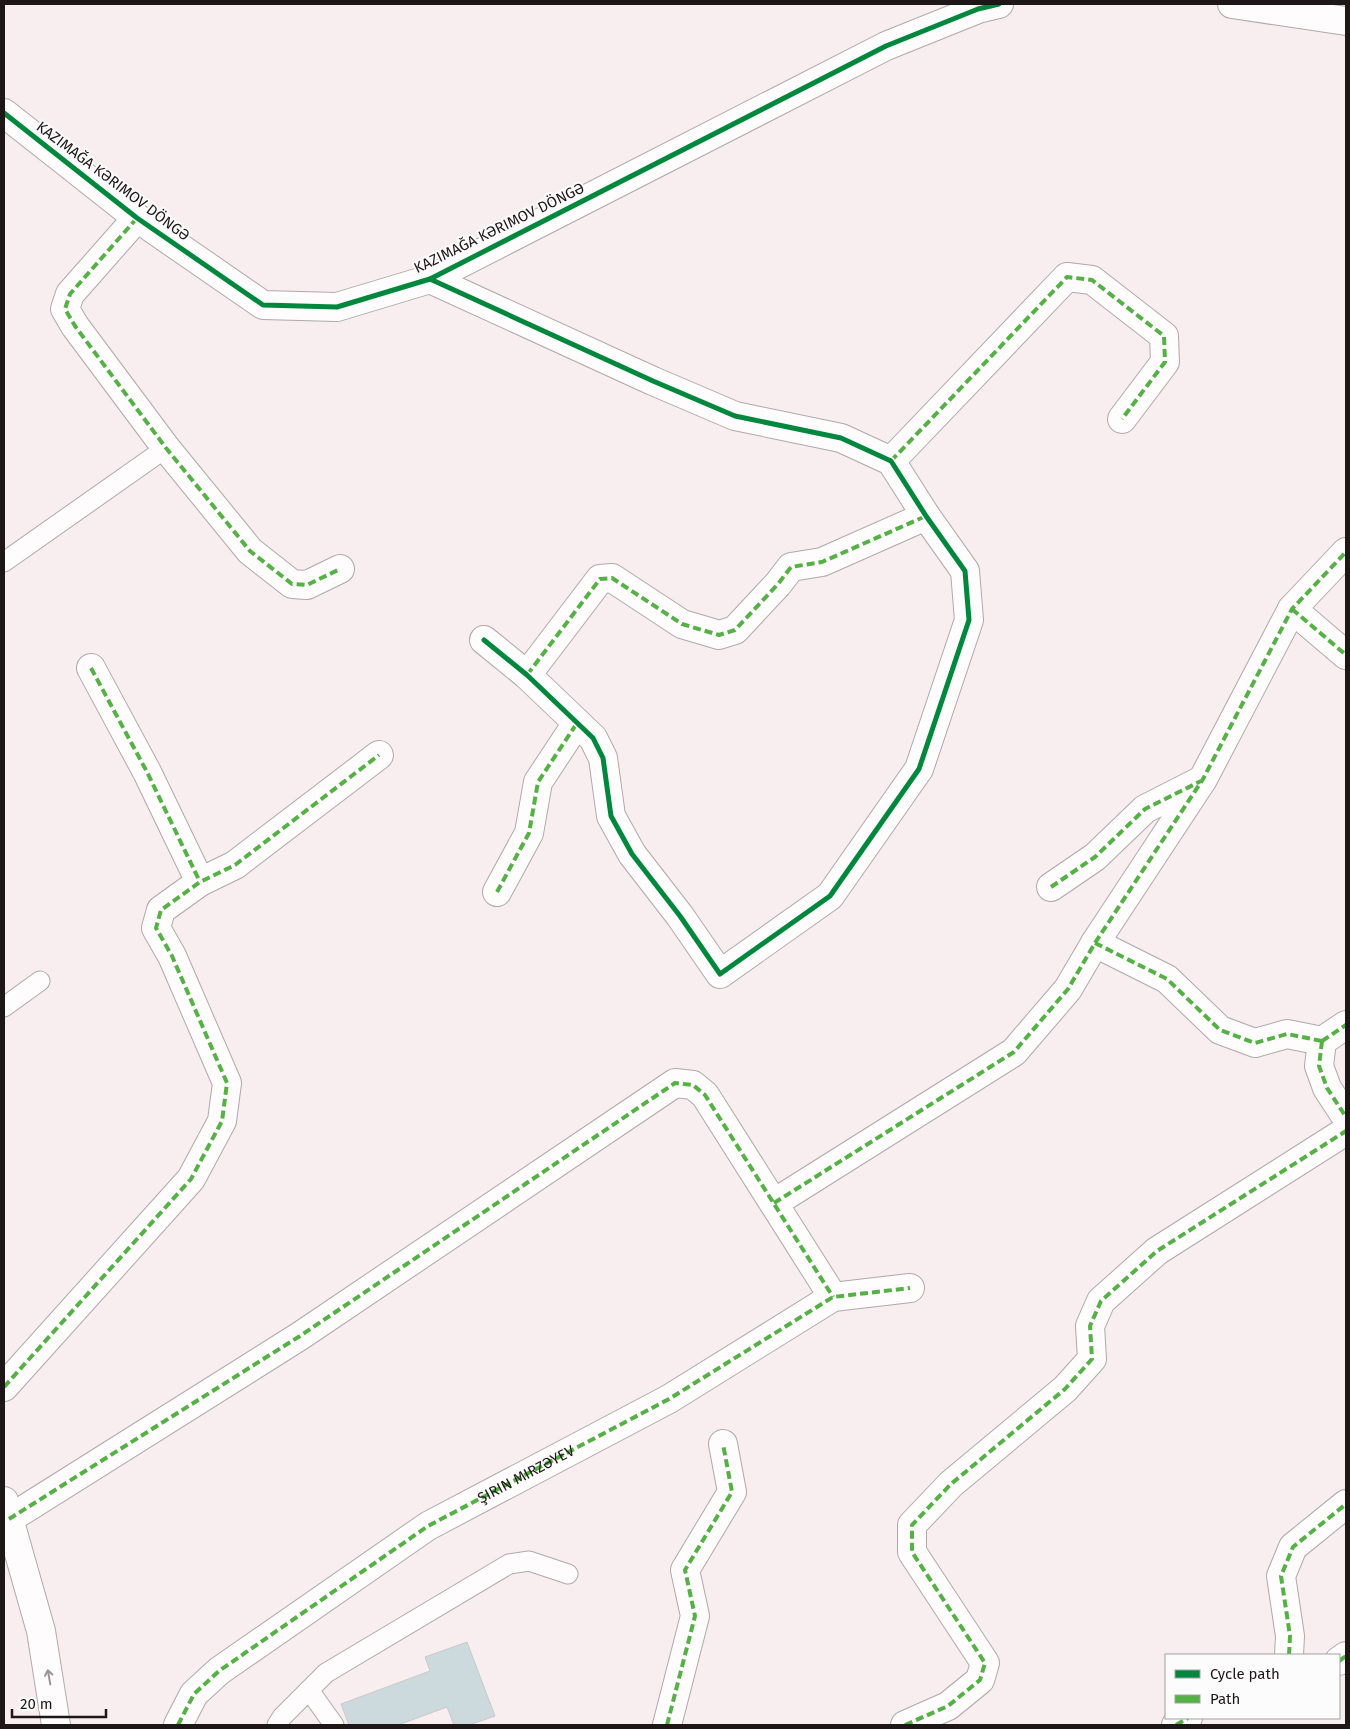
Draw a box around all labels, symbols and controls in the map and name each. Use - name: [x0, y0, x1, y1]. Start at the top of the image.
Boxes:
- street label: KAZIMAĞA KƏRIMOV DÖNGƏ: [33, 117, 193, 245]
- street label: KAZIMAĞA KƏRIMOV DÖNGƏ: [411, 179, 587, 277]
- street label: ŞIRIN MIRZƏYEV: [475, 1441, 578, 1507]
- legend: [1165, 1654, 1340, 1719]
- text: Cycle path: [1210, 1665, 1280, 1683]
- one-way arrow: [44, 1669, 54, 1685]
- scale bar: [12, 1686, 106, 1718]
- text: Path: [1210, 1690, 1240, 1708]
- text: 20 m: [20, 1695, 53, 1713]

